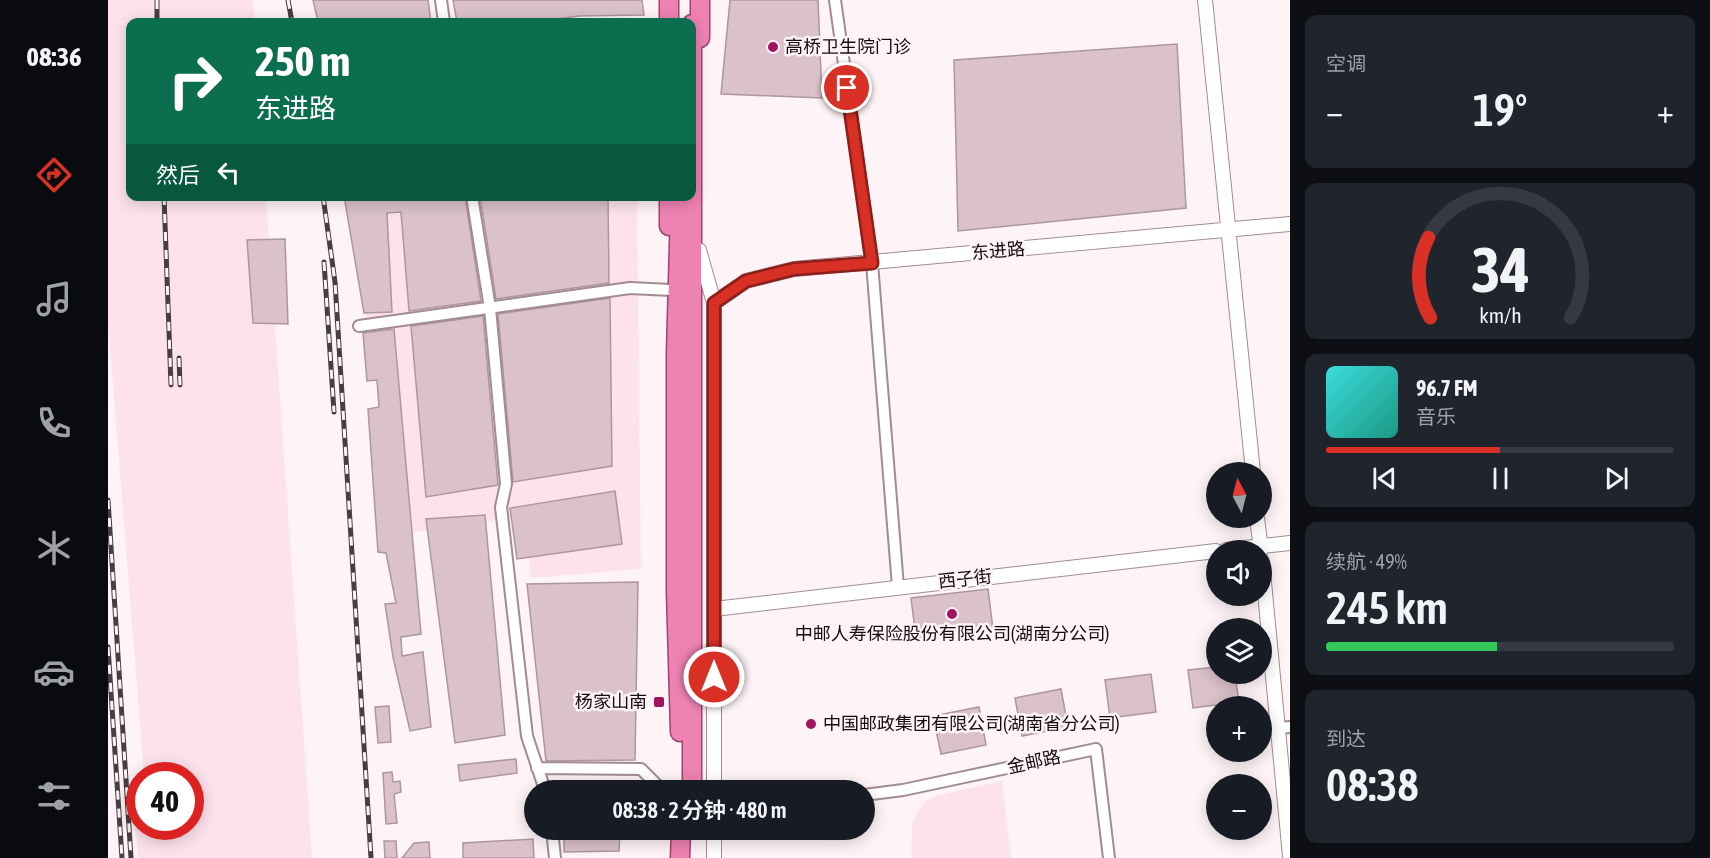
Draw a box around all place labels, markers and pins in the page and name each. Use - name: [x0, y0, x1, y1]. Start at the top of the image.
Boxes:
- place label: 高桥卫生院门诊: [785, 36, 911, 57]
- marker: 高桥卫生院门诊: [766, 40, 780, 54]
- pin: [821, 62, 872, 113]
- marker: 中邮人寿保险股份有限公司(湖南分公司): [945, 607, 959, 621]
- place label: 中邮人寿保险股份有限公司(湖南分公司): [795, 623, 1109, 644]
- place label: 杨家山南: [575, 691, 647, 712]
- marker: 杨家山南: [652, 695, 666, 709]
- place label: 中国邮政集团有限公司(湖南省分公司): [823, 713, 1120, 734]
- marker: 中国邮政集团有限公司(湖南省分公司): [804, 717, 818, 731]

